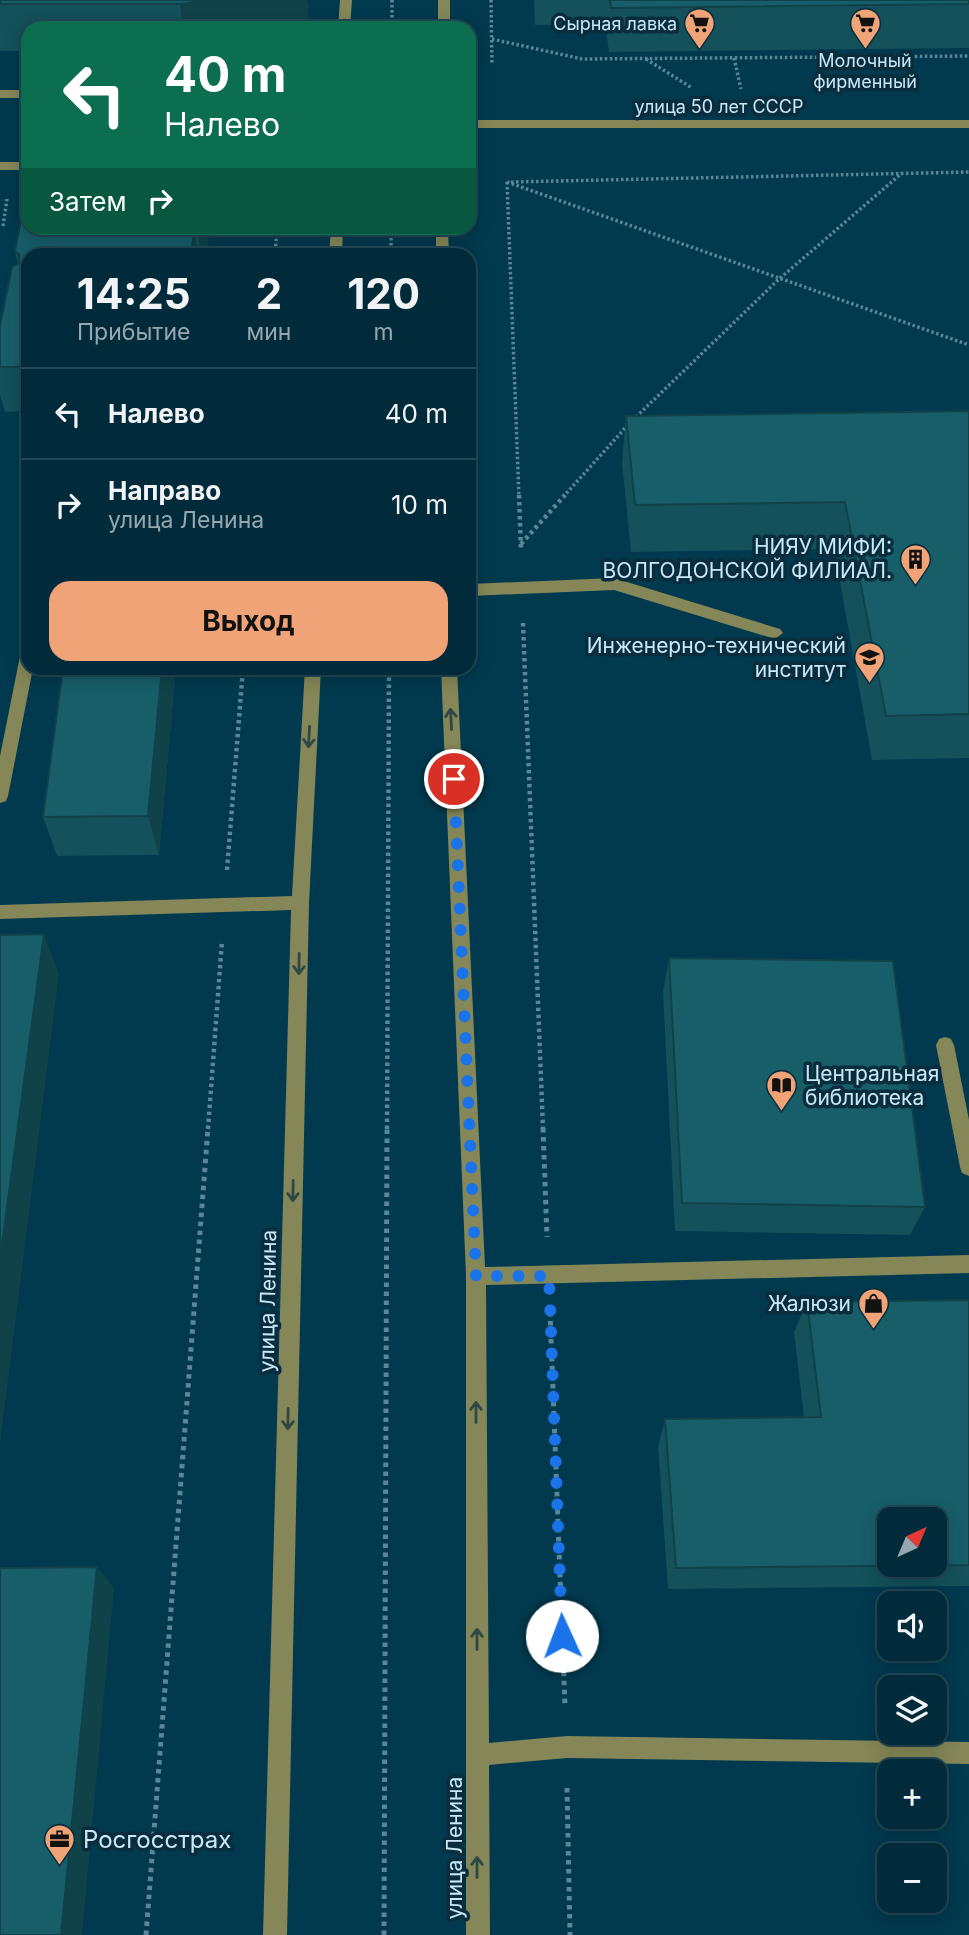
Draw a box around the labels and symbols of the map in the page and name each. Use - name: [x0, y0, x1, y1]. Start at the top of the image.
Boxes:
- supermarket icon: Молочный фирменный: [848, 6, 882, 50]
- supermarket icon: Сырная лавка: [683, 7, 717, 51]
- place label: Сырная лавка: [553, 13, 677, 34]
- place label: Молочный фирменный: [813, 50, 917, 92]
- street label: улица 50 лет СССР: [635, 96, 803, 117]
- place label: НИЯУ МИФИ: ВОЛГОДОНСКОЙ ФИЛИАЛ.: [603, 534, 892, 583]
- building icon: НИЯУ МИФИ: ВОЛГОДОНСКОЙ ФИЛИАЛ.: [898, 542, 932, 586]
- place label: Инженерно-технический институт: [587, 633, 846, 682]
- school or university icon: Инженерно-технический институт: [852, 641, 886, 685]
- one-way arrow: [445, 708, 458, 731]
- one-way arrow: [303, 725, 316, 748]
- pin: [424, 749, 484, 809]
- one-way arrow: [292, 952, 305, 975]
- place label: Центральная библиотека: [805, 1061, 939, 1110]
- library icon: Центральная библиотека: [765, 1069, 799, 1113]
- one-way arrow: [287, 1180, 300, 1203]
- street label: улица Ленина: [254, 1229, 281, 1372]
- shop icon: Жалюзи: [857, 1287, 891, 1331]
- place label: Жалюзи: [768, 1291, 851, 1316]
- one-way arrow: [469, 1401, 483, 1424]
- one-way arrow: [281, 1407, 294, 1430]
- north arrow: [877, 1507, 947, 1577]
- position arrow: [525, 1599, 599, 1673]
- one-way arrow: [470, 1628, 484, 1651]
- street label: улица Ленина: [442, 1777, 467, 1919]
- office icon: Росгосстрах: [43, 1823, 77, 1867]
- place label: Росгосстрах: [83, 1825, 231, 1854]
- one-way arrow: [470, 1856, 484, 1879]

